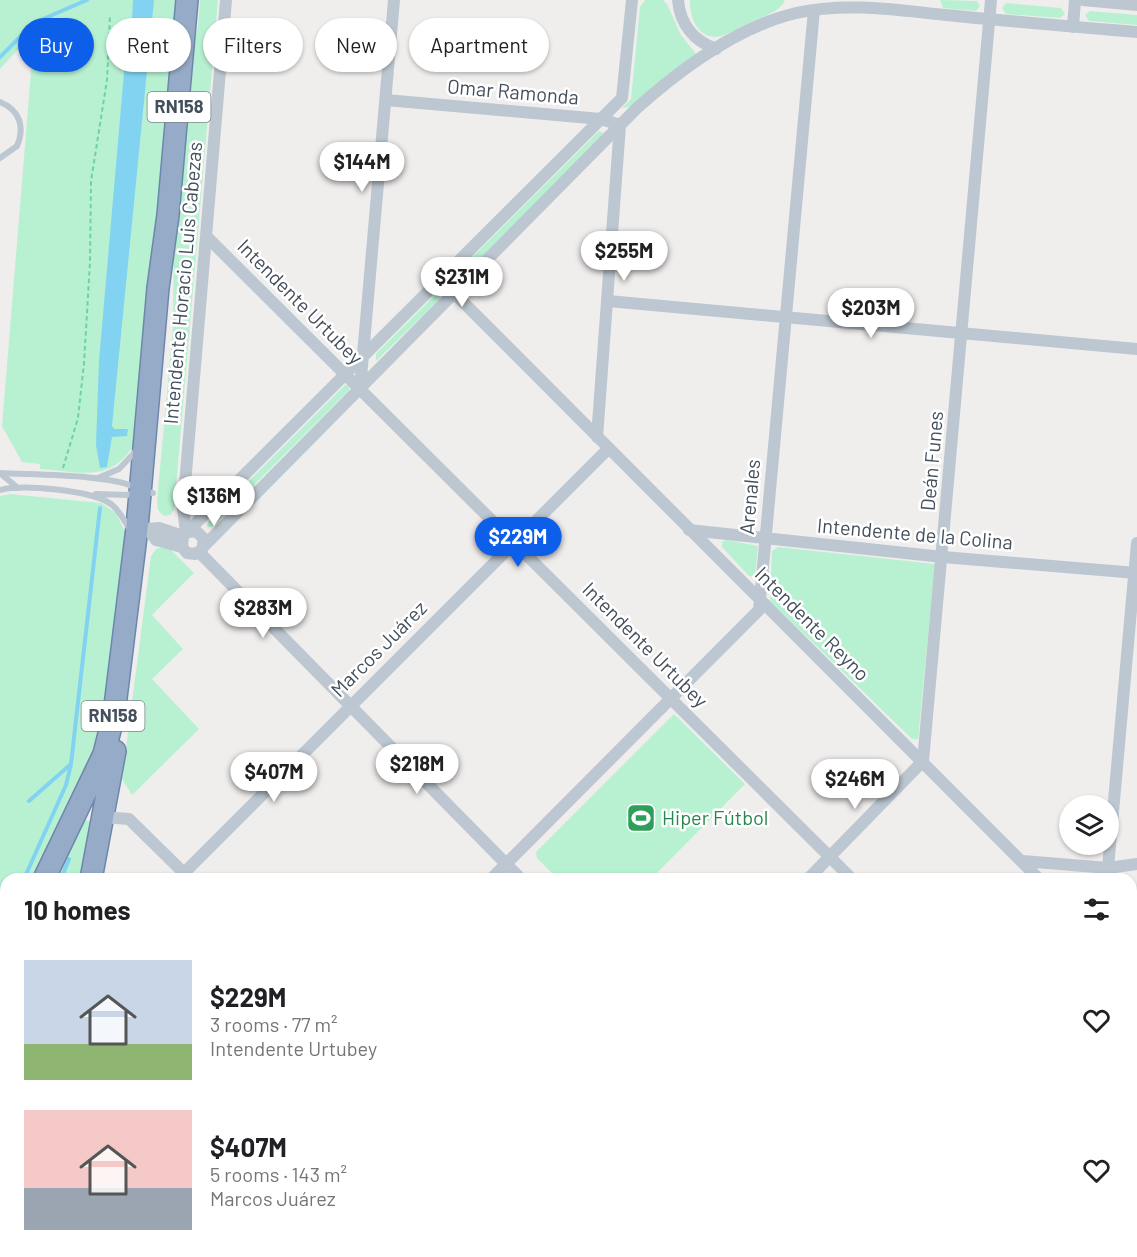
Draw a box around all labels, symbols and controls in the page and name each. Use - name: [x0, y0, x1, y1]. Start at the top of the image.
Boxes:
- chip: Buy: [18, 18, 94, 72]
- chip: Rent: [106, 18, 191, 72]
- chip: Filters: [203, 18, 303, 72]
- chip: New: [315, 18, 397, 72]
- chip: Apartment: [409, 18, 549, 72]
- street label: Omar Ramonda: [446, 73, 580, 109]
- road number: RN158: [148, 92, 210, 122]
- street label: Intendente Horacio Luis Cabezas: [158, 141, 206, 425]
- pin: $144M: [320, 142, 404, 193]
- text: $144M: [333, 149, 391, 173]
- pin: $255M: [582, 231, 666, 282]
- street label: Intendente Urtubey: [233, 234, 368, 369]
- text: $255M: [595, 238, 653, 262]
- pin: $231M: [420, 257, 504, 308]
- text: $231M: [435, 264, 489, 288]
- pin: $203M: [829, 288, 913, 339]
- text: $203M: [841, 295, 901, 319]
- street label: Deán Funes: [915, 410, 947, 512]
- street label: Arenales: [734, 458, 764, 536]
- pin: $136M: [172, 476, 256, 527]
- text: $136M: [187, 483, 241, 507]
- street label: Intendente de la Colina: [816, 512, 1014, 554]
- pin: $229M: [476, 517, 560, 568]
- text: $229M: [489, 524, 547, 548]
- street label: Intendente Reyno: [751, 561, 875, 685]
- street label: Intendente Urtubey: [578, 577, 713, 712]
- pin: $283M: [221, 588, 305, 639]
- text: $283M: [234, 595, 292, 619]
- street label: Marcos Juárez: [325, 595, 431, 701]
- road number: RN158: [82, 701, 144, 731]
- pin: $218M: [375, 744, 459, 795]
- text: $218M: [390, 751, 444, 775]
- pin: $407M: [232, 752, 316, 803]
- text: $407M: [244, 759, 304, 783]
- pin: $246M: [813, 759, 897, 810]
- text: $246M: [825, 766, 885, 790]
- map controls: [1059, 795, 1119, 855]
- button: layers: [1059, 795, 1119, 855]
- sports icon: Hiper Fútbol: [625, 802, 657, 834]
- place label: Hiper Fútbol: [662, 805, 768, 829]
- icon: filters: [1080, 893, 1113, 926]
- text: 10 homes: [24, 894, 131, 925]
- text: $229M: [210, 981, 286, 1012]
- icon: home: [72, 984, 144, 1056]
- icon: heart: [1080, 1004, 1113, 1037]
- text: 3 rooms · 77 m²: [210, 1012, 338, 1036]
- text: Intendente Urtubey: [210, 1036, 377, 1060]
- text: $407M: [210, 1131, 287, 1162]
- icon: home: [72, 1134, 144, 1206]
- icon: heart: [1080, 1154, 1113, 1187]
- text: 5 rooms · 143 m²: [210, 1162, 347, 1186]
- text: Marcos Juárez: [210, 1186, 336, 1210]

